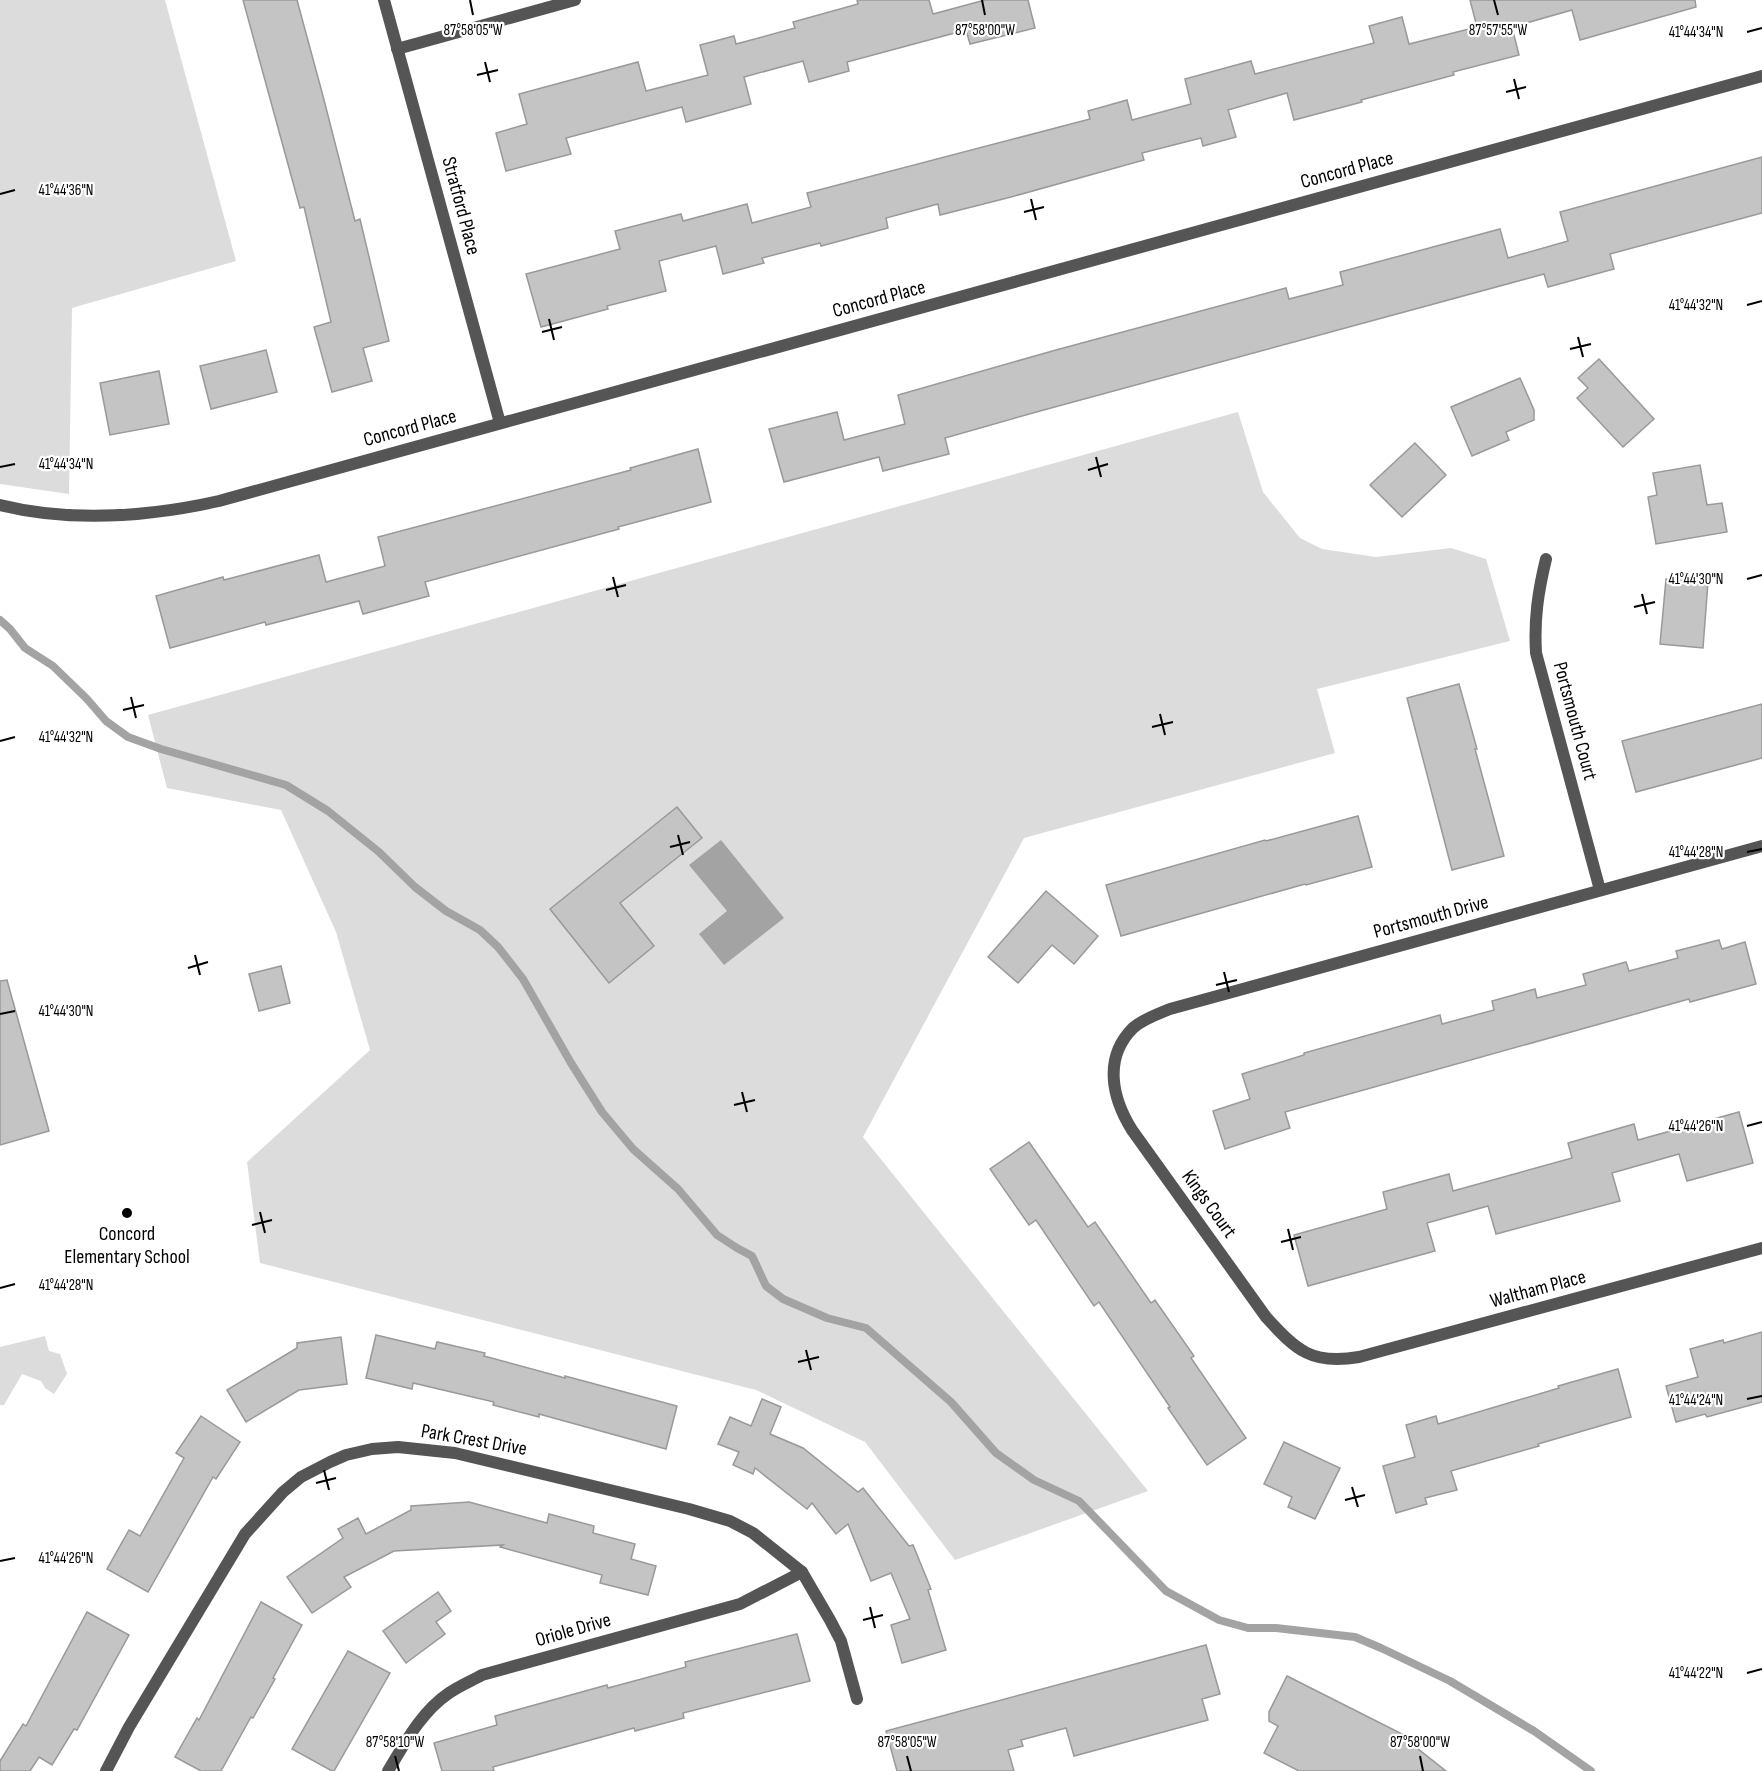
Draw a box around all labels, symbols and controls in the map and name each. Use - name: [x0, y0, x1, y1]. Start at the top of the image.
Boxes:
- text: 87°58'05"W: [443, 21, 503, 40]
- text: 87°58'00"W: [955, 21, 1015, 40]
- text: 87°57'55"W: [1469, 21, 1527, 40]
- text: 41°44'34"N: [1669, 23, 1723, 42]
- street label: Concord Place: [1298, 146, 1396, 194]
- street label: Stratford Place: [436, 154, 486, 258]
- text: 41°44'36"N: [39, 181, 93, 200]
- street label: Concord Place: [830, 275, 928, 323]
- text: 41°44'32"N: [1669, 296, 1723, 315]
- street label: Concord Place: [361, 404, 459, 452]
- text: 41°44'34"N: [39, 455, 93, 474]
- text: 41°44'30"N: [1669, 570, 1723, 589]
- street label: Portsmouth Court: [1548, 659, 1602, 783]
- text: 41°44'32"N: [39, 728, 93, 747]
- text: 41°44'28"N: [1669, 843, 1723, 862]
- street label: Portsmouth Drive: [1371, 890, 1491, 944]
- text: 41°44'30"N: [39, 1002, 93, 1021]
- text: 41°44'26"N: [1669, 1117, 1723, 1136]
- street label: Kings Court: [1176, 1165, 1242, 1243]
- marker: Concord Elementary School: [120, 1206, 134, 1220]
- place label: Concord Elementary School: [64, 1222, 190, 1269]
- street label: Waltham Place: [1488, 1265, 1588, 1313]
- text: 41°44'28"N: [39, 1276, 93, 1295]
- text: 41°44'24"N: [1669, 1391, 1723, 1410]
- street label: Park Crest Drive: [419, 1419, 529, 1461]
- text: 41°44'26"N: [39, 1549, 93, 1568]
- street label: Oriole Drive: [532, 1608, 614, 1652]
- text: 41°44'22"N: [1669, 1664, 1723, 1683]
- text: 87°58'10"W: [366, 1733, 424, 1752]
- text: 87°58'05"W: [877, 1733, 937, 1752]
- text: 87°58'00"W: [1390, 1733, 1450, 1752]

